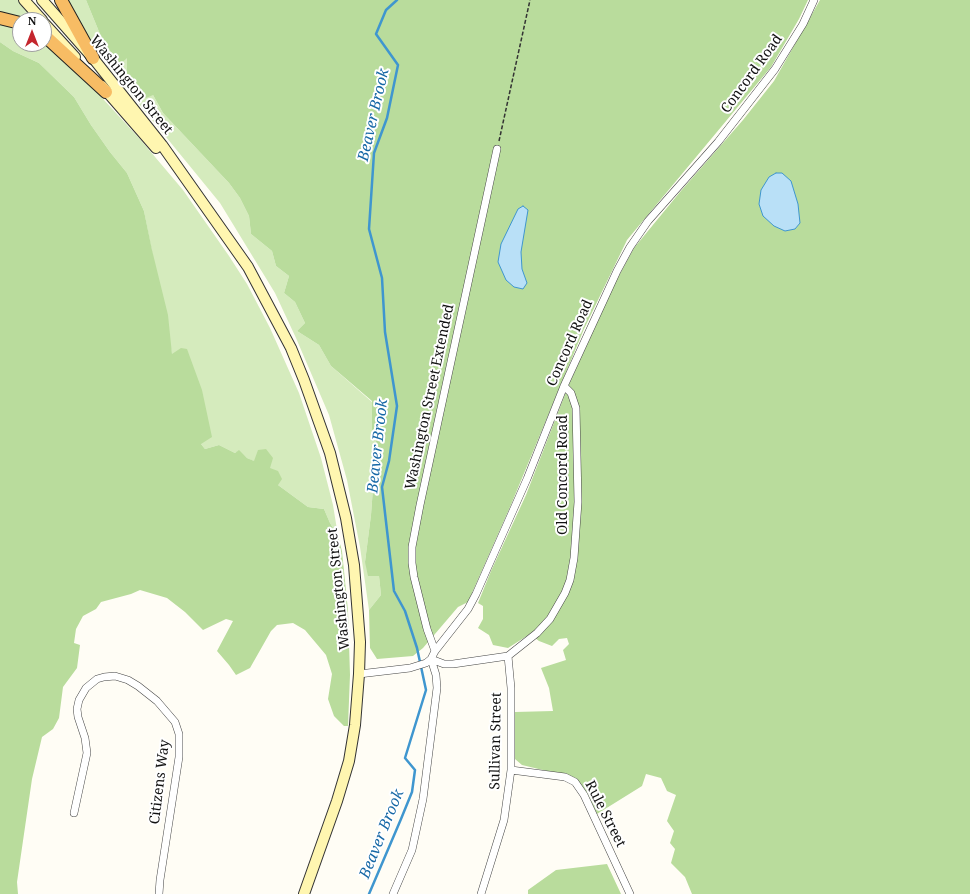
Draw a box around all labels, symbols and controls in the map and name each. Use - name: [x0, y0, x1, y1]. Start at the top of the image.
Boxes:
- north arrow: [12, 12, 52, 52]
- text: N: [28, 13, 36, 28]
- street label: Concord Road: [718, 31, 786, 117]
- street label: Washington Street: [86, 32, 176, 138]
- water label: Beaver Brook: [355, 67, 393, 163]
- street label: Concord Road: [543, 297, 597, 389]
- street label: Washington Street Extended: [402, 303, 458, 491]
- water label: Beaver Brook: [364, 398, 392, 494]
- street label: Old Concord Road: [555, 415, 571, 535]
- street label: Washington Street: [324, 527, 354, 651]
- street label: Sullivan Street: [487, 692, 505, 790]
- street label: Citizens Way: [146, 739, 174, 825]
- street label: Rule Street: [581, 778, 629, 850]
- water label: Beaver Brook: [356, 787, 408, 881]

